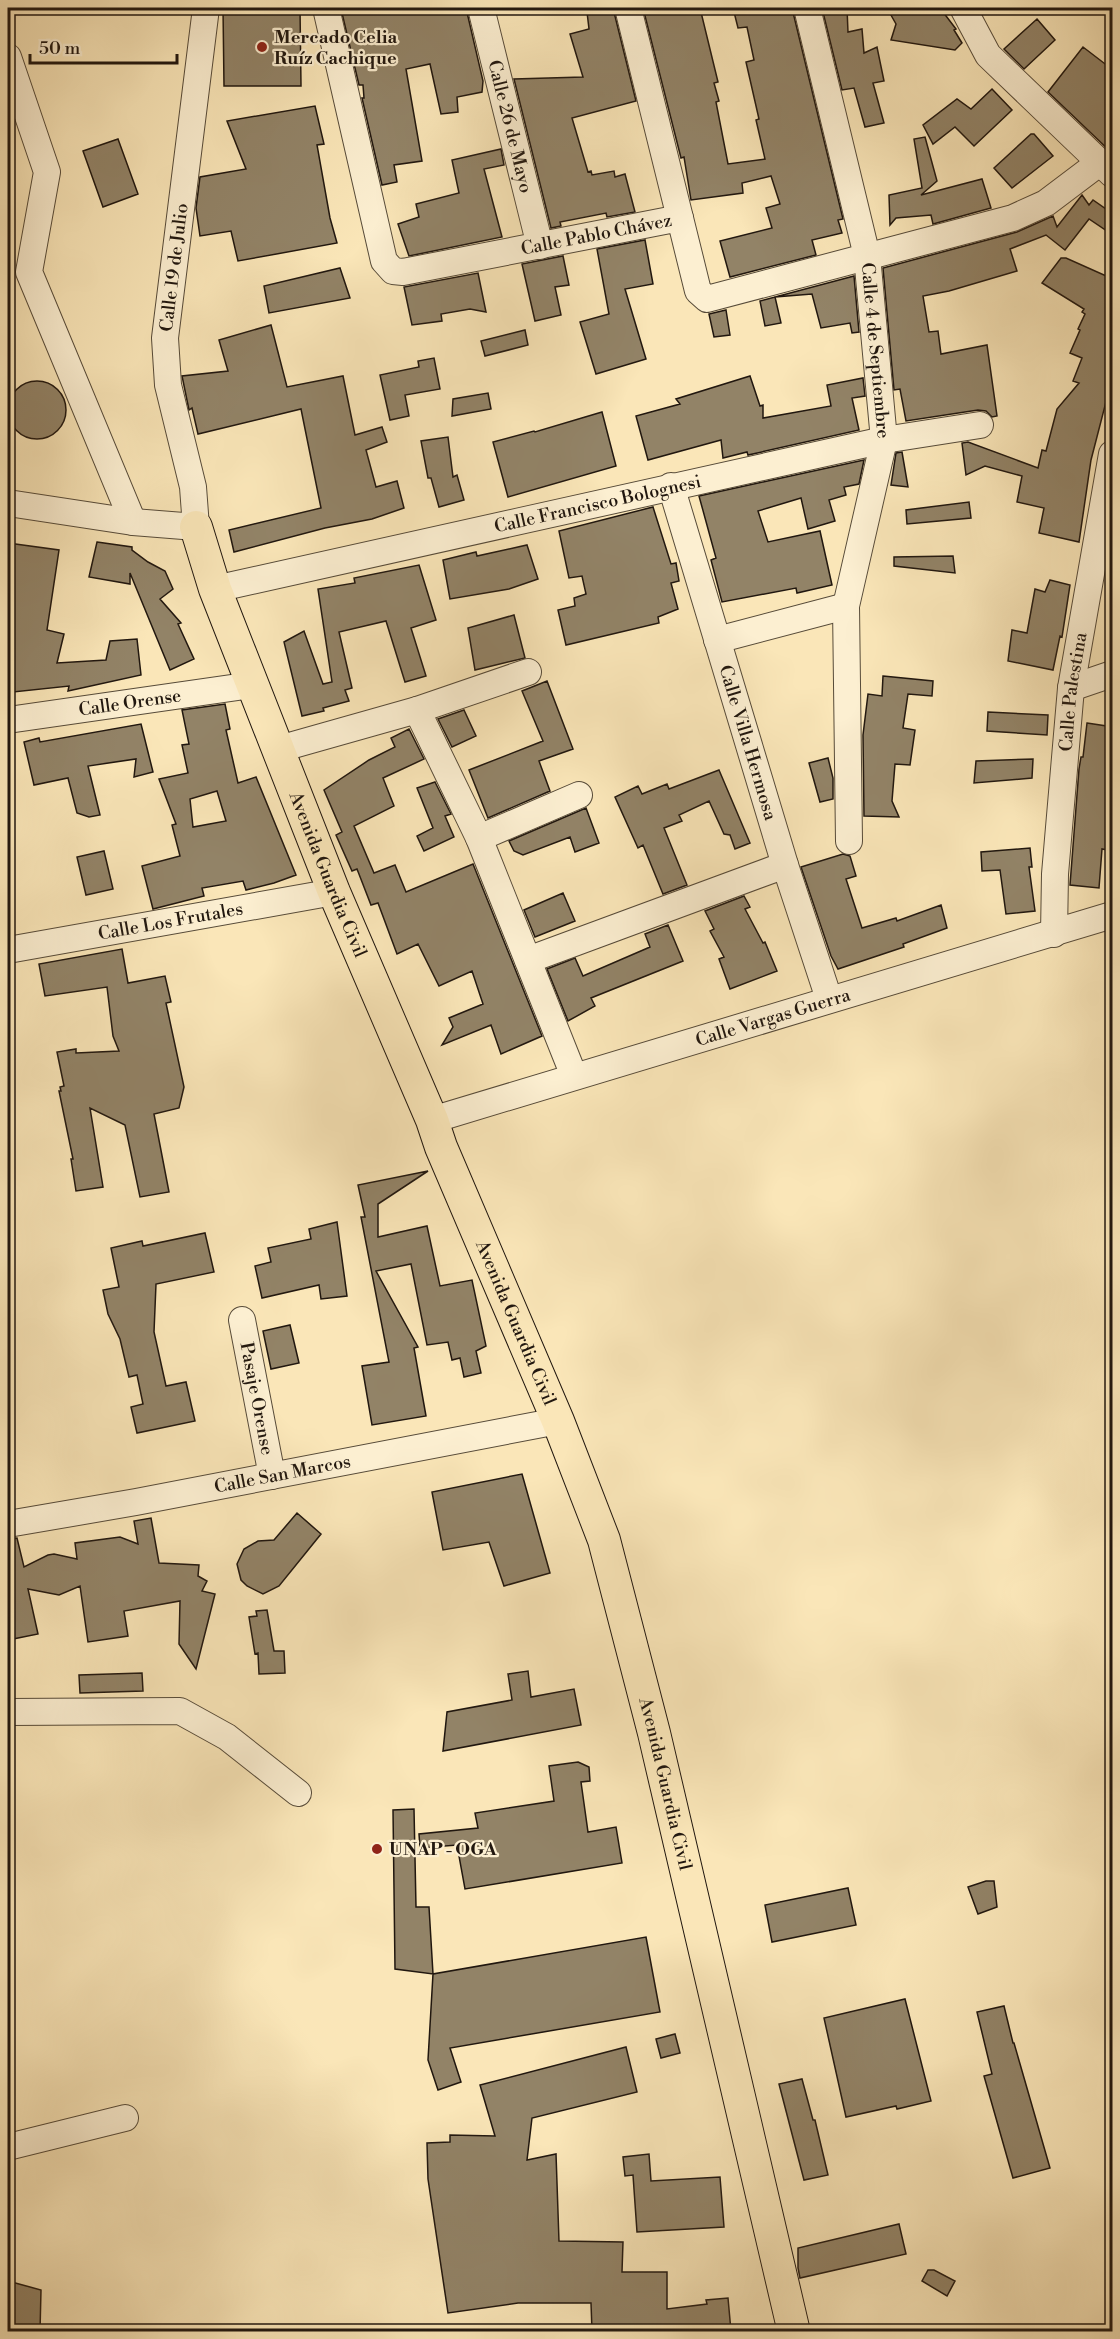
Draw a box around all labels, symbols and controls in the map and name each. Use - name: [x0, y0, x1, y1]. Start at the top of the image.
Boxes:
- place label: Mercado Celia Ruíz Cachique: [274, 26, 397, 70]
- scale bar: [30, 27, 177, 65]
- text: 50 m: [39, 37, 81, 60]
- marker: Mercado Celia Ruíz Cachique: [255, 40, 269, 54]
- street label: Calle 26 de Mayo: [482, 58, 537, 195]
- street label: Calle 19 de Julio: [155, 202, 194, 333]
- street label: Calle Pablo Chávez: [519, 209, 674, 261]
- street label: Calle 4 de Septiembre: [856, 262, 895, 439]
- street label: Calle Francisco Bolognesi: [492, 470, 703, 538]
- street label: Calle Palestina: [1055, 630, 1093, 753]
- street label: Calle Villa Hermosa: [714, 662, 782, 824]
- street label: Calle Orense: [77, 684, 183, 722]
- street label: Avenida Guardia Civil: [283, 788, 372, 962]
- street label: Calle Los Frutales: [96, 897, 245, 946]
- street label: Calle Vargas Guerra: [693, 983, 854, 1052]
- street label: Avenida Guardia Civil: [470, 1236, 561, 1409]
- street label: Pasaje Orense: [234, 1340, 279, 1457]
- street label: Calle San Marcos: [212, 1450, 353, 1499]
- street label: Avenida Guardia Civil: [633, 1694, 697, 1873]
- place label: UNAP - OGA: [389, 1838, 498, 1861]
- marker: UNAP - OGA: [370, 1842, 384, 1856]

